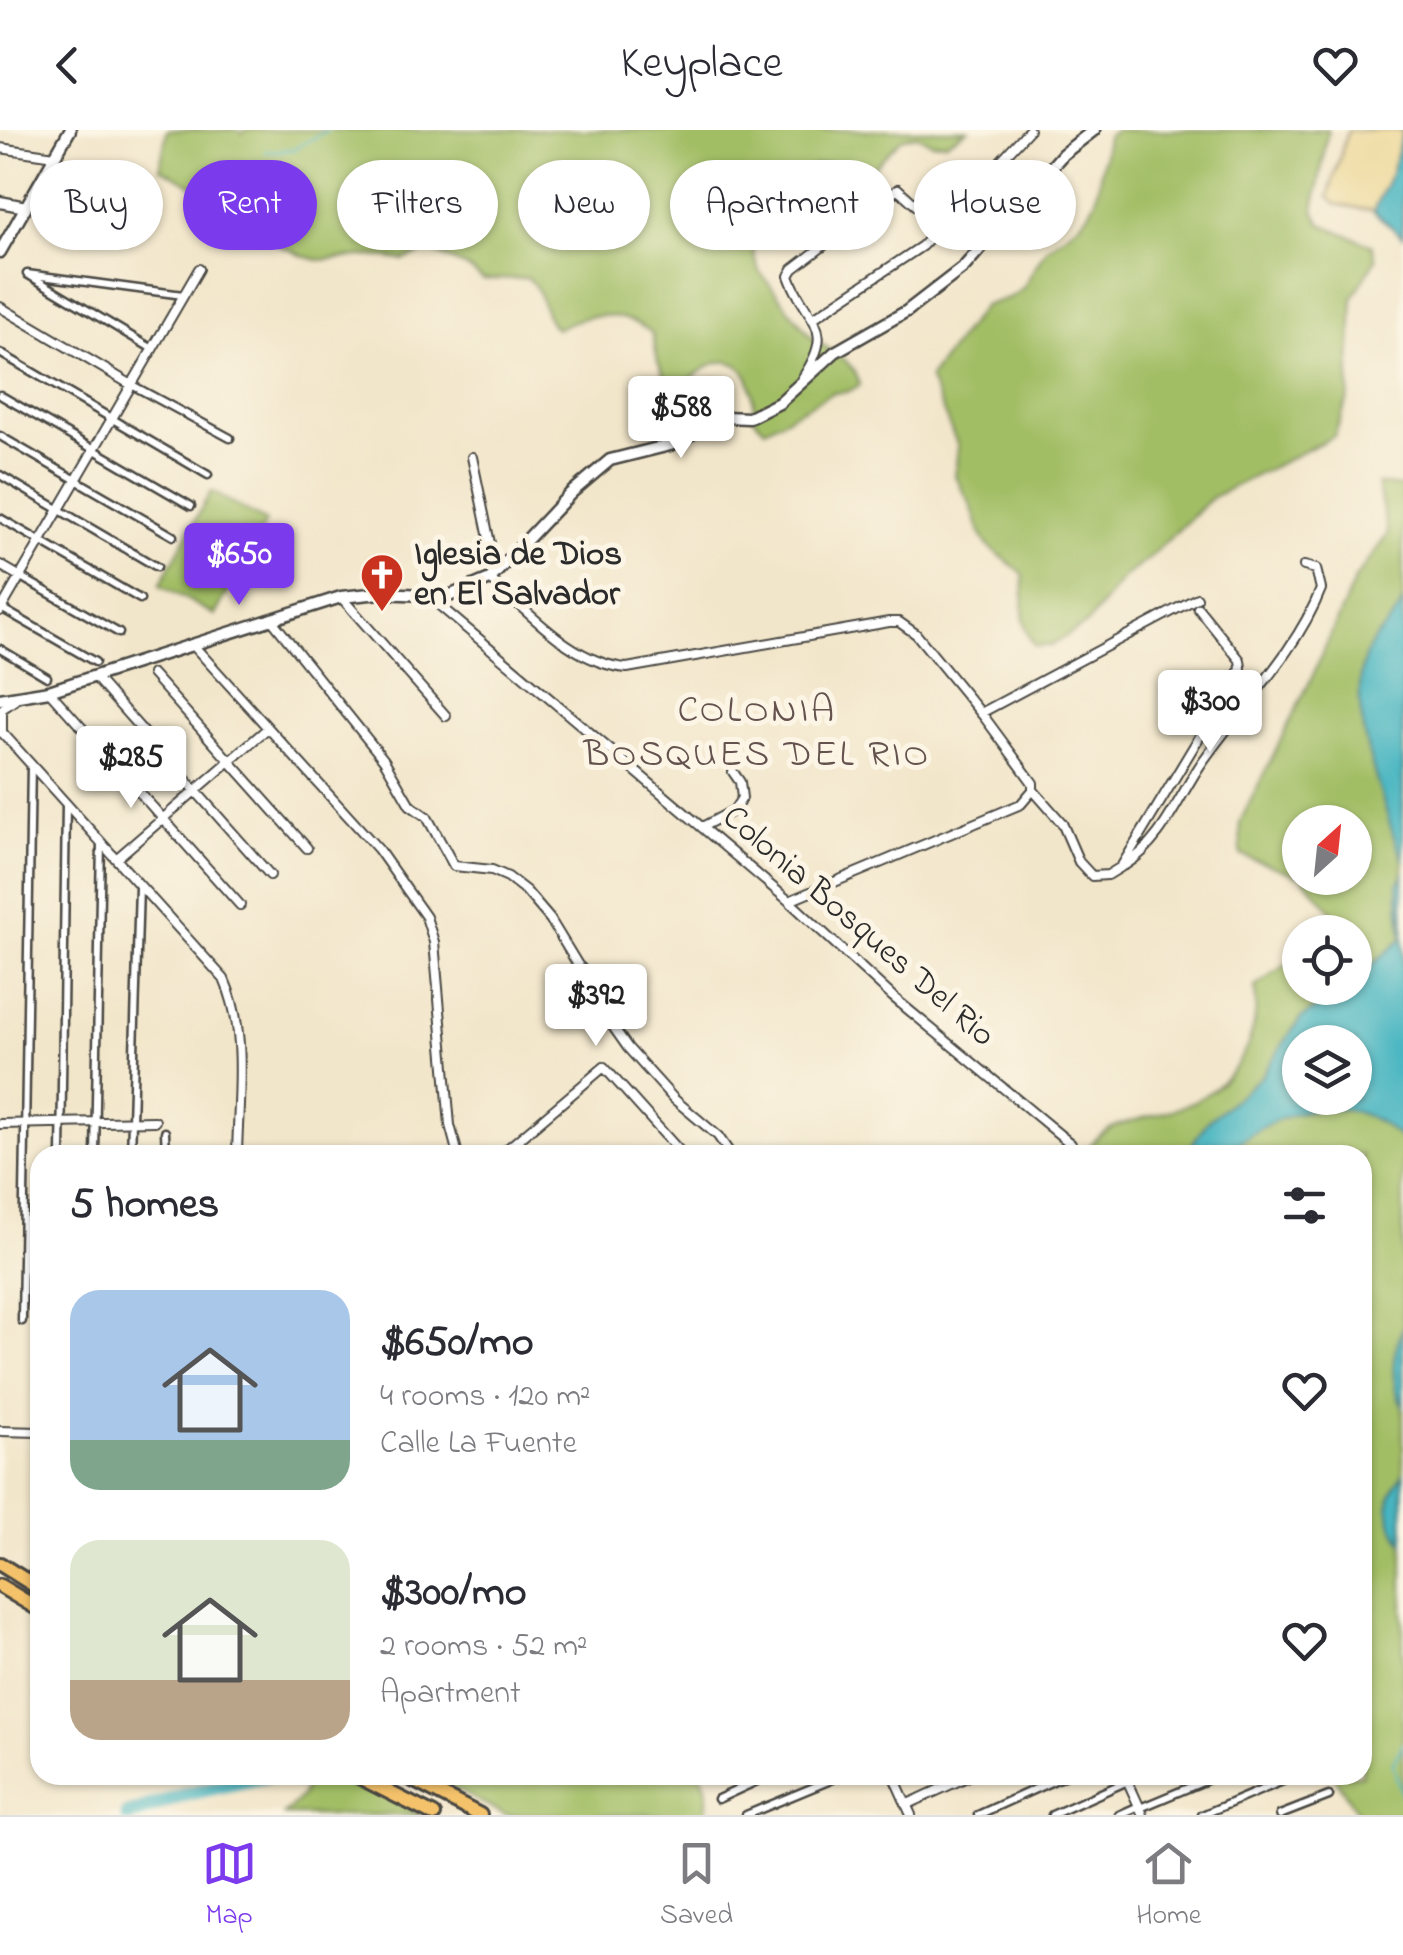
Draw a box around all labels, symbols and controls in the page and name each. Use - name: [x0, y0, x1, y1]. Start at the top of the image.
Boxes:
- text: Keyplace: [620, 32, 783, 98]
- icon: back: [40, 38, 95, 93]
- icon: heart: [1308, 38, 1363, 93]
- chip: Buy: [30, 160, 163, 250]
- chip: Rent: [183, 160, 317, 250]
- chip: Filters: [337, 160, 498, 250]
- chip: New: [518, 160, 650, 250]
- chip: Apartment: [670, 160, 894, 250]
- chip: House: [914, 160, 1076, 250]
- pin: $588: [622, 376, 740, 461]
- text: $588: [650, 385, 712, 432]
- pin: $650: [180, 523, 298, 608]
- place label: Iglesia de Dios en El Salvador: [414, 530, 622, 621]
- text: $650: [206, 532, 272, 579]
- church icon: Iglesia de Dios en El Salvador: [359, 552, 405, 613]
- pin: $300: [1151, 670, 1269, 755]
- text: $300: [1180, 679, 1240, 726]
- district label: COLONIA BOSQUES DEL RIO: [582, 684, 931, 784]
- pin: $285: [72, 726, 190, 811]
- text: $285: [98, 735, 164, 782]
- street label: Colonia Bosques Del Rio: [710, 794, 1006, 1060]
- north arrow: [1282, 805, 1372, 895]
- map controls: [1282, 805, 1372, 1115]
- button: locate: [1282, 915, 1372, 1005]
- pin: $392: [537, 964, 655, 1049]
- text: $392: [567, 973, 625, 1020]
- button: layers: [1282, 1025, 1372, 1115]
- text: 5 homes: [70, 1175, 219, 1236]
- icon: filters: [1277, 1178, 1332, 1233]
- text: $650/mo: [380, 1313, 534, 1374]
- icon: home: [150, 1330, 270, 1450]
- icon: heart: [1277, 1363, 1332, 1418]
- text: 4 rooms · 120 m²: [380, 1374, 591, 1421]
- text: Calle La Fuente: [380, 1421, 577, 1468]
- text: $300/mo: [380, 1563, 527, 1624]
- icon: home: [150, 1580, 270, 1700]
- icon: heart: [1277, 1613, 1332, 1668]
- text: 2 rooms · 52 m²: [380, 1624, 588, 1671]
- text: Apartment: [380, 1671, 521, 1718]
- tab: Map: [202, 1836, 257, 1937]
- tab: Saved: [660, 1836, 733, 1937]
- tab: Home: [1136, 1836, 1201, 1937]

